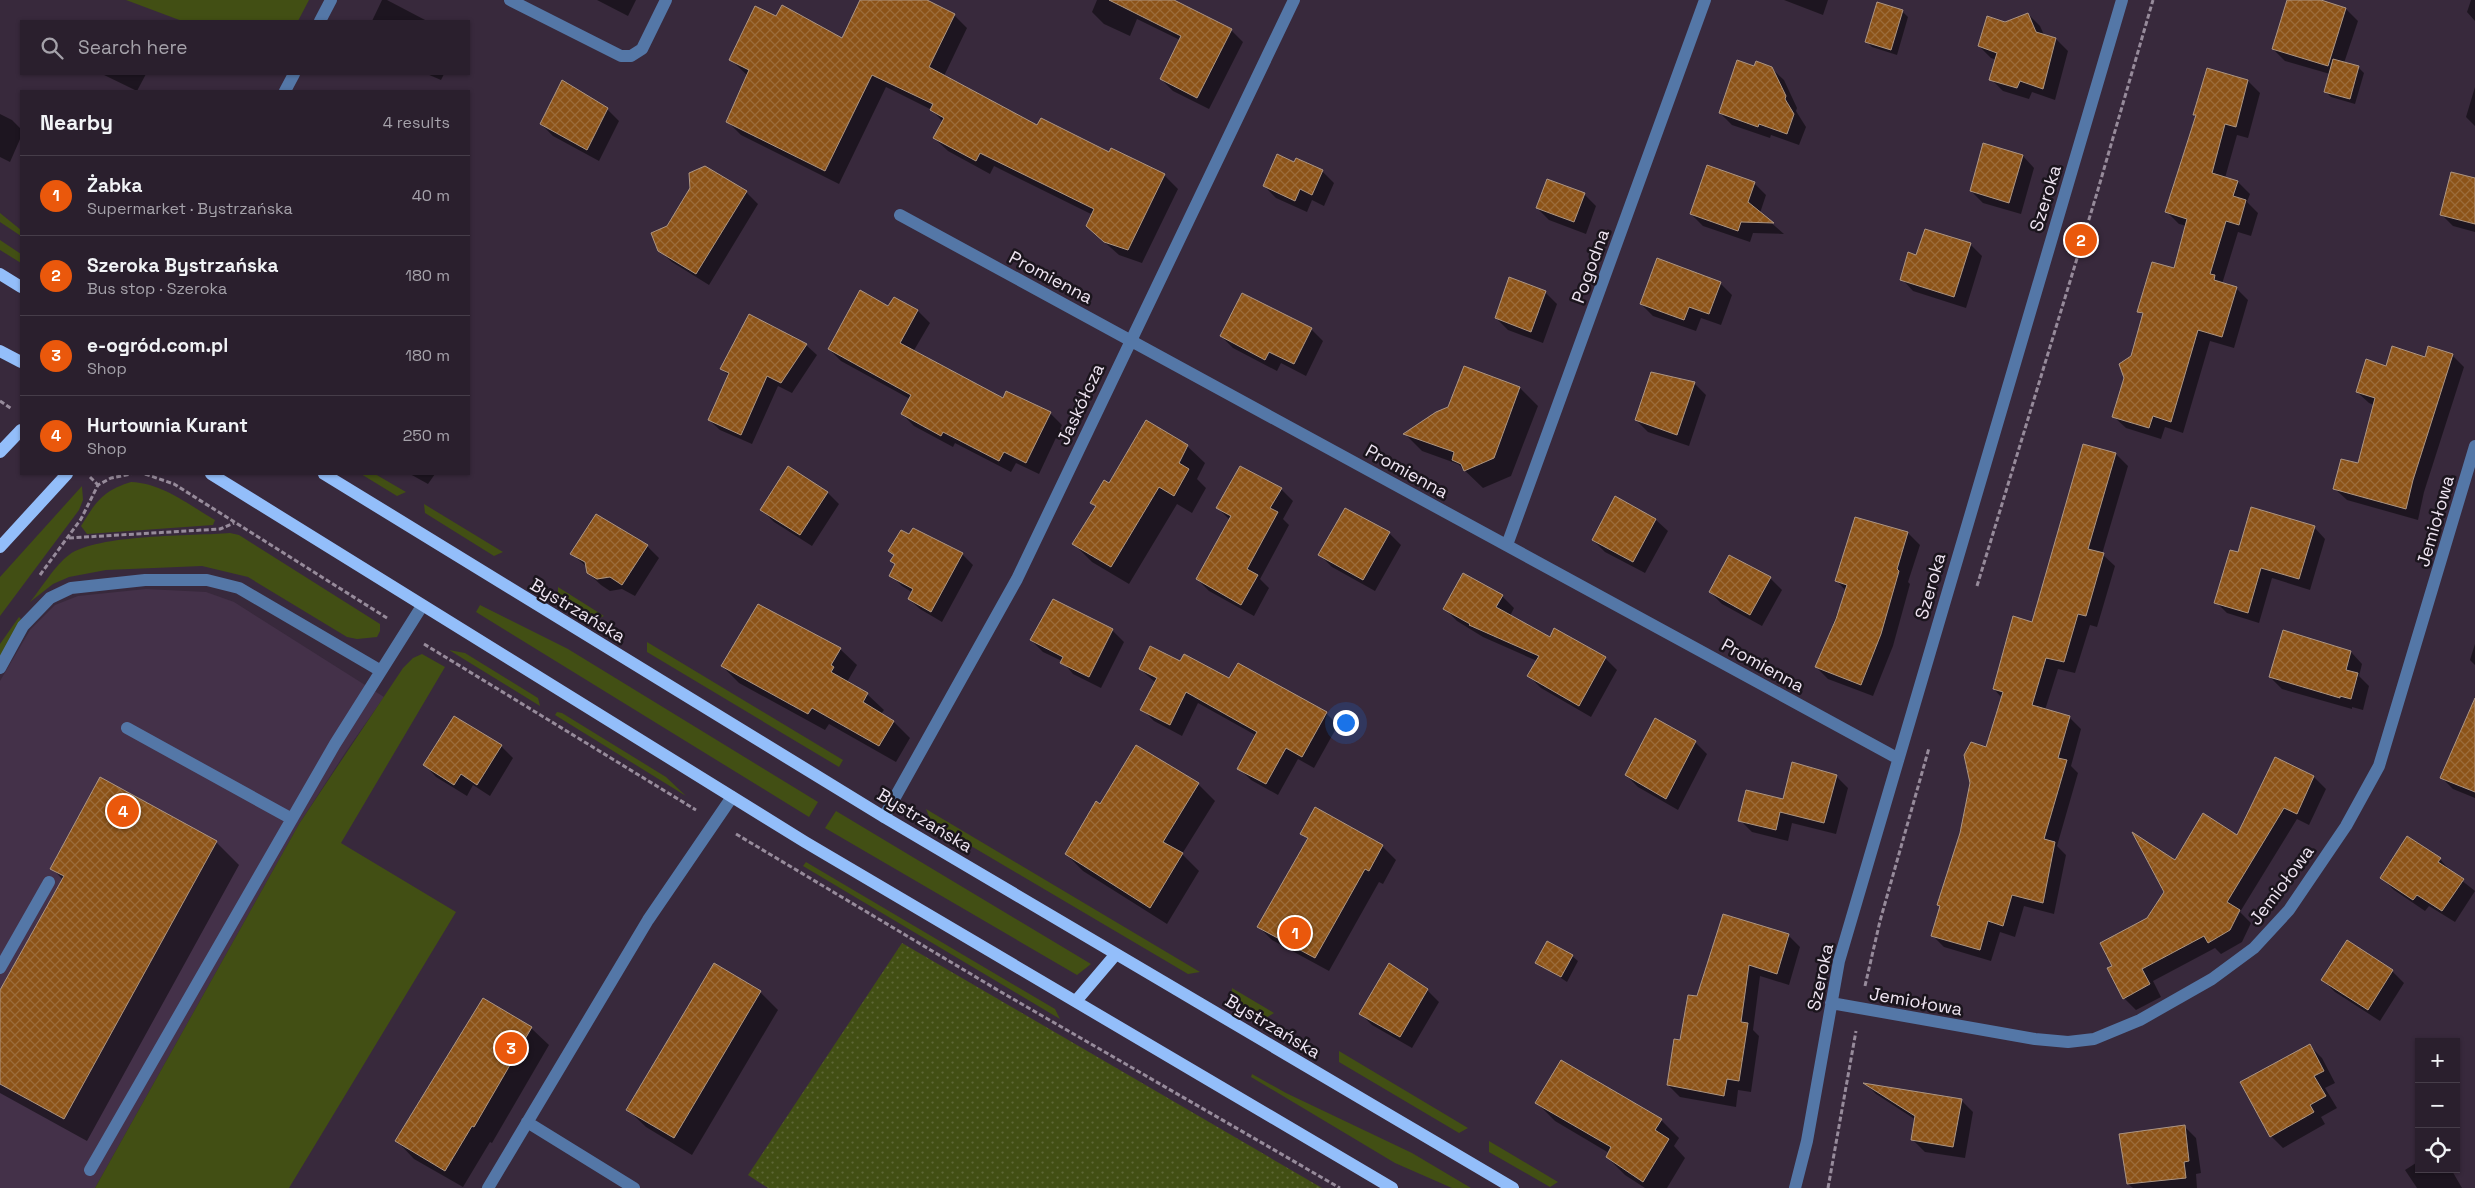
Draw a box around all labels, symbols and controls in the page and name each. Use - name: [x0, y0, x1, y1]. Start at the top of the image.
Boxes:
- search box: [20, 20, 470, 75]
- icon: search: [38, 34, 66, 62]
- text: Search here: [78, 35, 188, 60]
- text: Nearby: [40, 109, 113, 136]
- text: 4 results: [383, 112, 450, 133]
- street label: Szeroka: [2024, 162, 2066, 234]
- text: Żabka: [87, 173, 143, 198]
- text: 1: [52, 185, 60, 206]
- text: 40 m: [412, 185, 450, 206]
- text: Supermarket · Bystrzańska: [87, 198, 293, 219]
- pin: 2: [2065, 221, 2097, 259]
- street label: Pogodna: [1566, 226, 1614, 306]
- street label: Promienna: [1005, 245, 1097, 309]
- text: Szeroka Bystrzańska: [87, 253, 279, 278]
- text: 2: [51, 265, 61, 286]
- text: 180 m: [405, 265, 450, 286]
- text: Bus stop · Szeroka: [87, 278, 227, 299]
- text: e-ogród.com.pl: [87, 333, 228, 358]
- text: 3: [51, 345, 61, 366]
- text: 180 m: [405, 345, 450, 366]
- text: Shop: [87, 358, 127, 379]
- street label: Jaskółcza: [1051, 360, 1109, 448]
- text: Hurtownia Kurant: [87, 413, 248, 438]
- text: 4: [51, 425, 61, 446]
- text: 250 m: [403, 425, 450, 446]
- text: Shop: [87, 438, 127, 459]
- street label: Promienna: [1361, 439, 1453, 503]
- street label: Jemiołowa: [2411, 473, 2459, 569]
- street label: Szeroka: [1910, 550, 1950, 622]
- street label: Bystrzańska: [526, 573, 630, 647]
- street label: Promienna: [1717, 633, 1809, 697]
- your location: [1333, 710, 1359, 736]
- street label: Bystrzańska: [873, 783, 977, 857]
- pin: 4: [107, 792, 139, 830]
- street label: Jemiołowa: [2244, 841, 2318, 929]
- pin: 1: [1279, 914, 1311, 952]
- street label: Szeroka: [1802, 941, 1838, 1013]
- street label: Jemiołowa: [1868, 982, 1964, 1020]
- street label: Bystrzańska: [1221, 989, 1325, 1063]
- pin: 3: [495, 1029, 527, 1067]
- map controls: [2415, 1038, 2460, 1173]
- button: +: [2415, 1038, 2460, 1083]
- button: −: [2415, 1083, 2460, 1128]
- button: locate: [2415, 1128, 2460, 1173]

